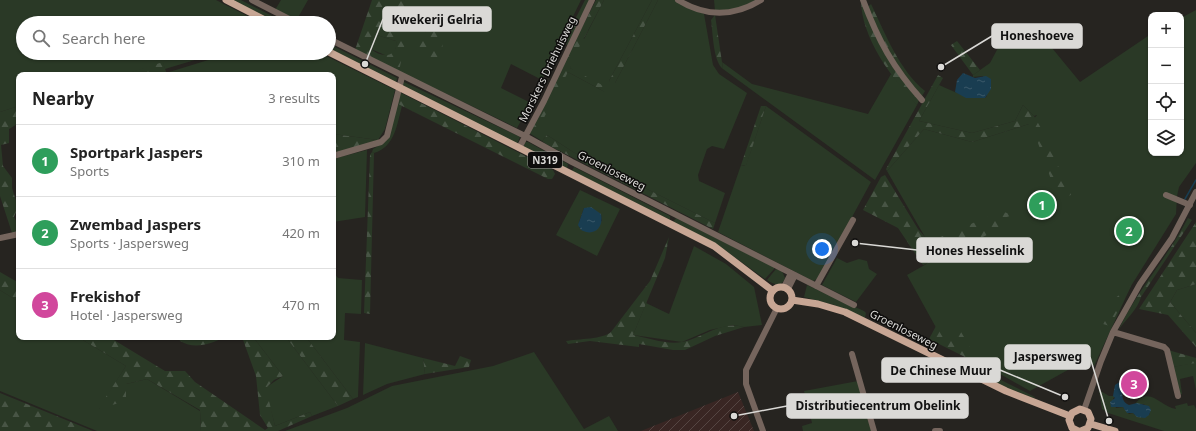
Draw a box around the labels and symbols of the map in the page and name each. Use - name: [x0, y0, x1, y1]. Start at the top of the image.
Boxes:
- callout: Kwekerij Gelria: [383, 7, 491, 31]
- text: Kwekerij Gelria: [391, 11, 483, 28]
- street label: Morskers Driehuisweg: [515, 14, 579, 124]
- callout: Honeshoeve: [992, 24, 1082, 48]
- text: Honeshoeve: [1000, 27, 1074, 44]
- street label: Groenloseweg: [575, 146, 649, 194]
- road number: N319: [528, 152, 562, 168]
- pin: 1: [1029, 190, 1055, 220]
- pin: 2: [1116, 216, 1142, 246]
- callout: Hones Hesselink: [917, 238, 1032, 262]
- your location: [812, 239, 832, 259]
- text: Hones Hesselink: [926, 242, 1025, 259]
- street label: Groenloseweg: [867, 305, 941, 353]
- callout: Jaspersweg: [1005, 345, 1090, 369]
- text: Jaspersweg: [1013, 348, 1082, 365]
- callout: De Chinese Muur: [882, 358, 1000, 382]
- text: De Chinese Muur: [890, 362, 992, 379]
- pin: 3: [1121, 369, 1147, 399]
- callout: Distributiecentrum Obelink: [787, 394, 968, 418]
- text: Distributiecentrum Obelink: [796, 397, 961, 414]

